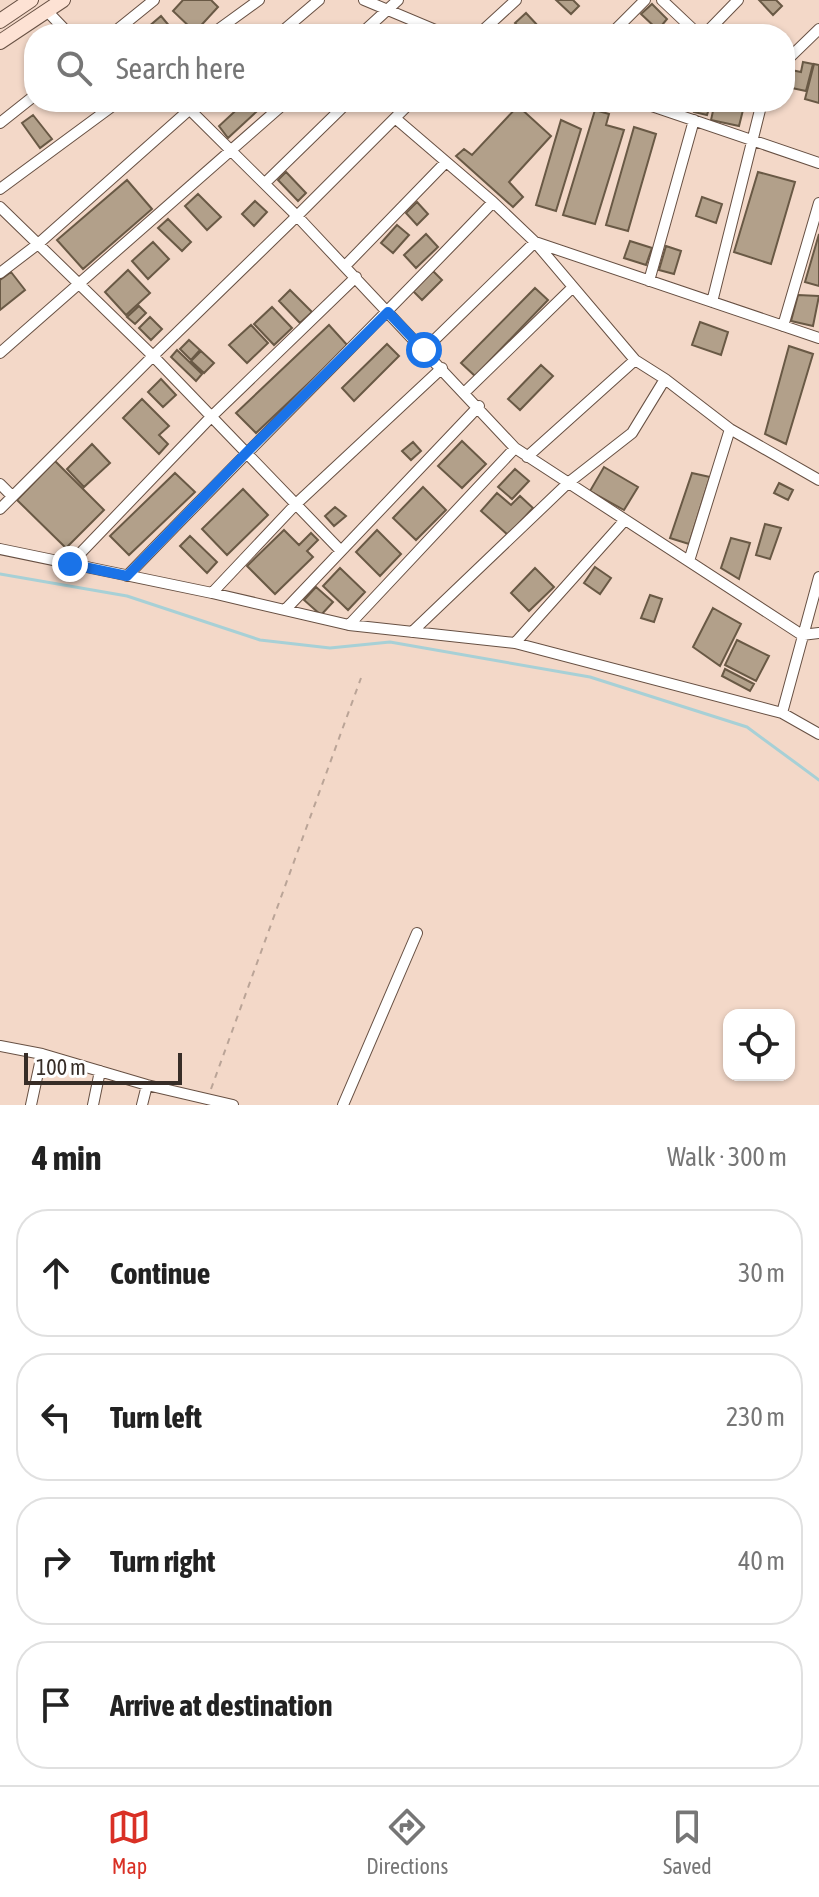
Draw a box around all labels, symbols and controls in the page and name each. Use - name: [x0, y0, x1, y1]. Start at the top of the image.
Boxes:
- search box: [24, 24, 795, 112]
- icon: search: [52, 46, 96, 90]
- text: Search here: [116, 51, 245, 85]
- route start: [406, 332, 442, 368]
- route end: [52, 546, 88, 582]
- map controls: [723, 1009, 795, 1081]
- button: locate: [723, 1009, 795, 1081]
- scale bar: [24, 1049, 182, 1085]
- text: 100 m: [36, 1054, 86, 1080]
- text: 4 min: [32, 1138, 101, 1177]
- text: Walk · 300 m: [667, 1142, 787, 1172]
- icon: ahead: [34, 1251, 78, 1295]
- text: Continue: [110, 1256, 210, 1290]
- text: 30 m: [738, 1258, 785, 1288]
- icon: left: [34, 1395, 78, 1439]
- text: Turn left: [110, 1400, 202, 1434]
- text: 230 m: [726, 1402, 785, 1432]
- icon: right: [34, 1539, 78, 1583]
- text: Turn right: [110, 1544, 216, 1578]
- text: 40 m: [738, 1546, 785, 1576]
- icon: arrive: [34, 1683, 78, 1727]
- text: Arrive at destination: [110, 1688, 332, 1722]
- tab: Map: [107, 1805, 151, 1879]
- tab: Directions: [366, 1805, 448, 1879]
- tab: Saved: [663, 1805, 712, 1879]

